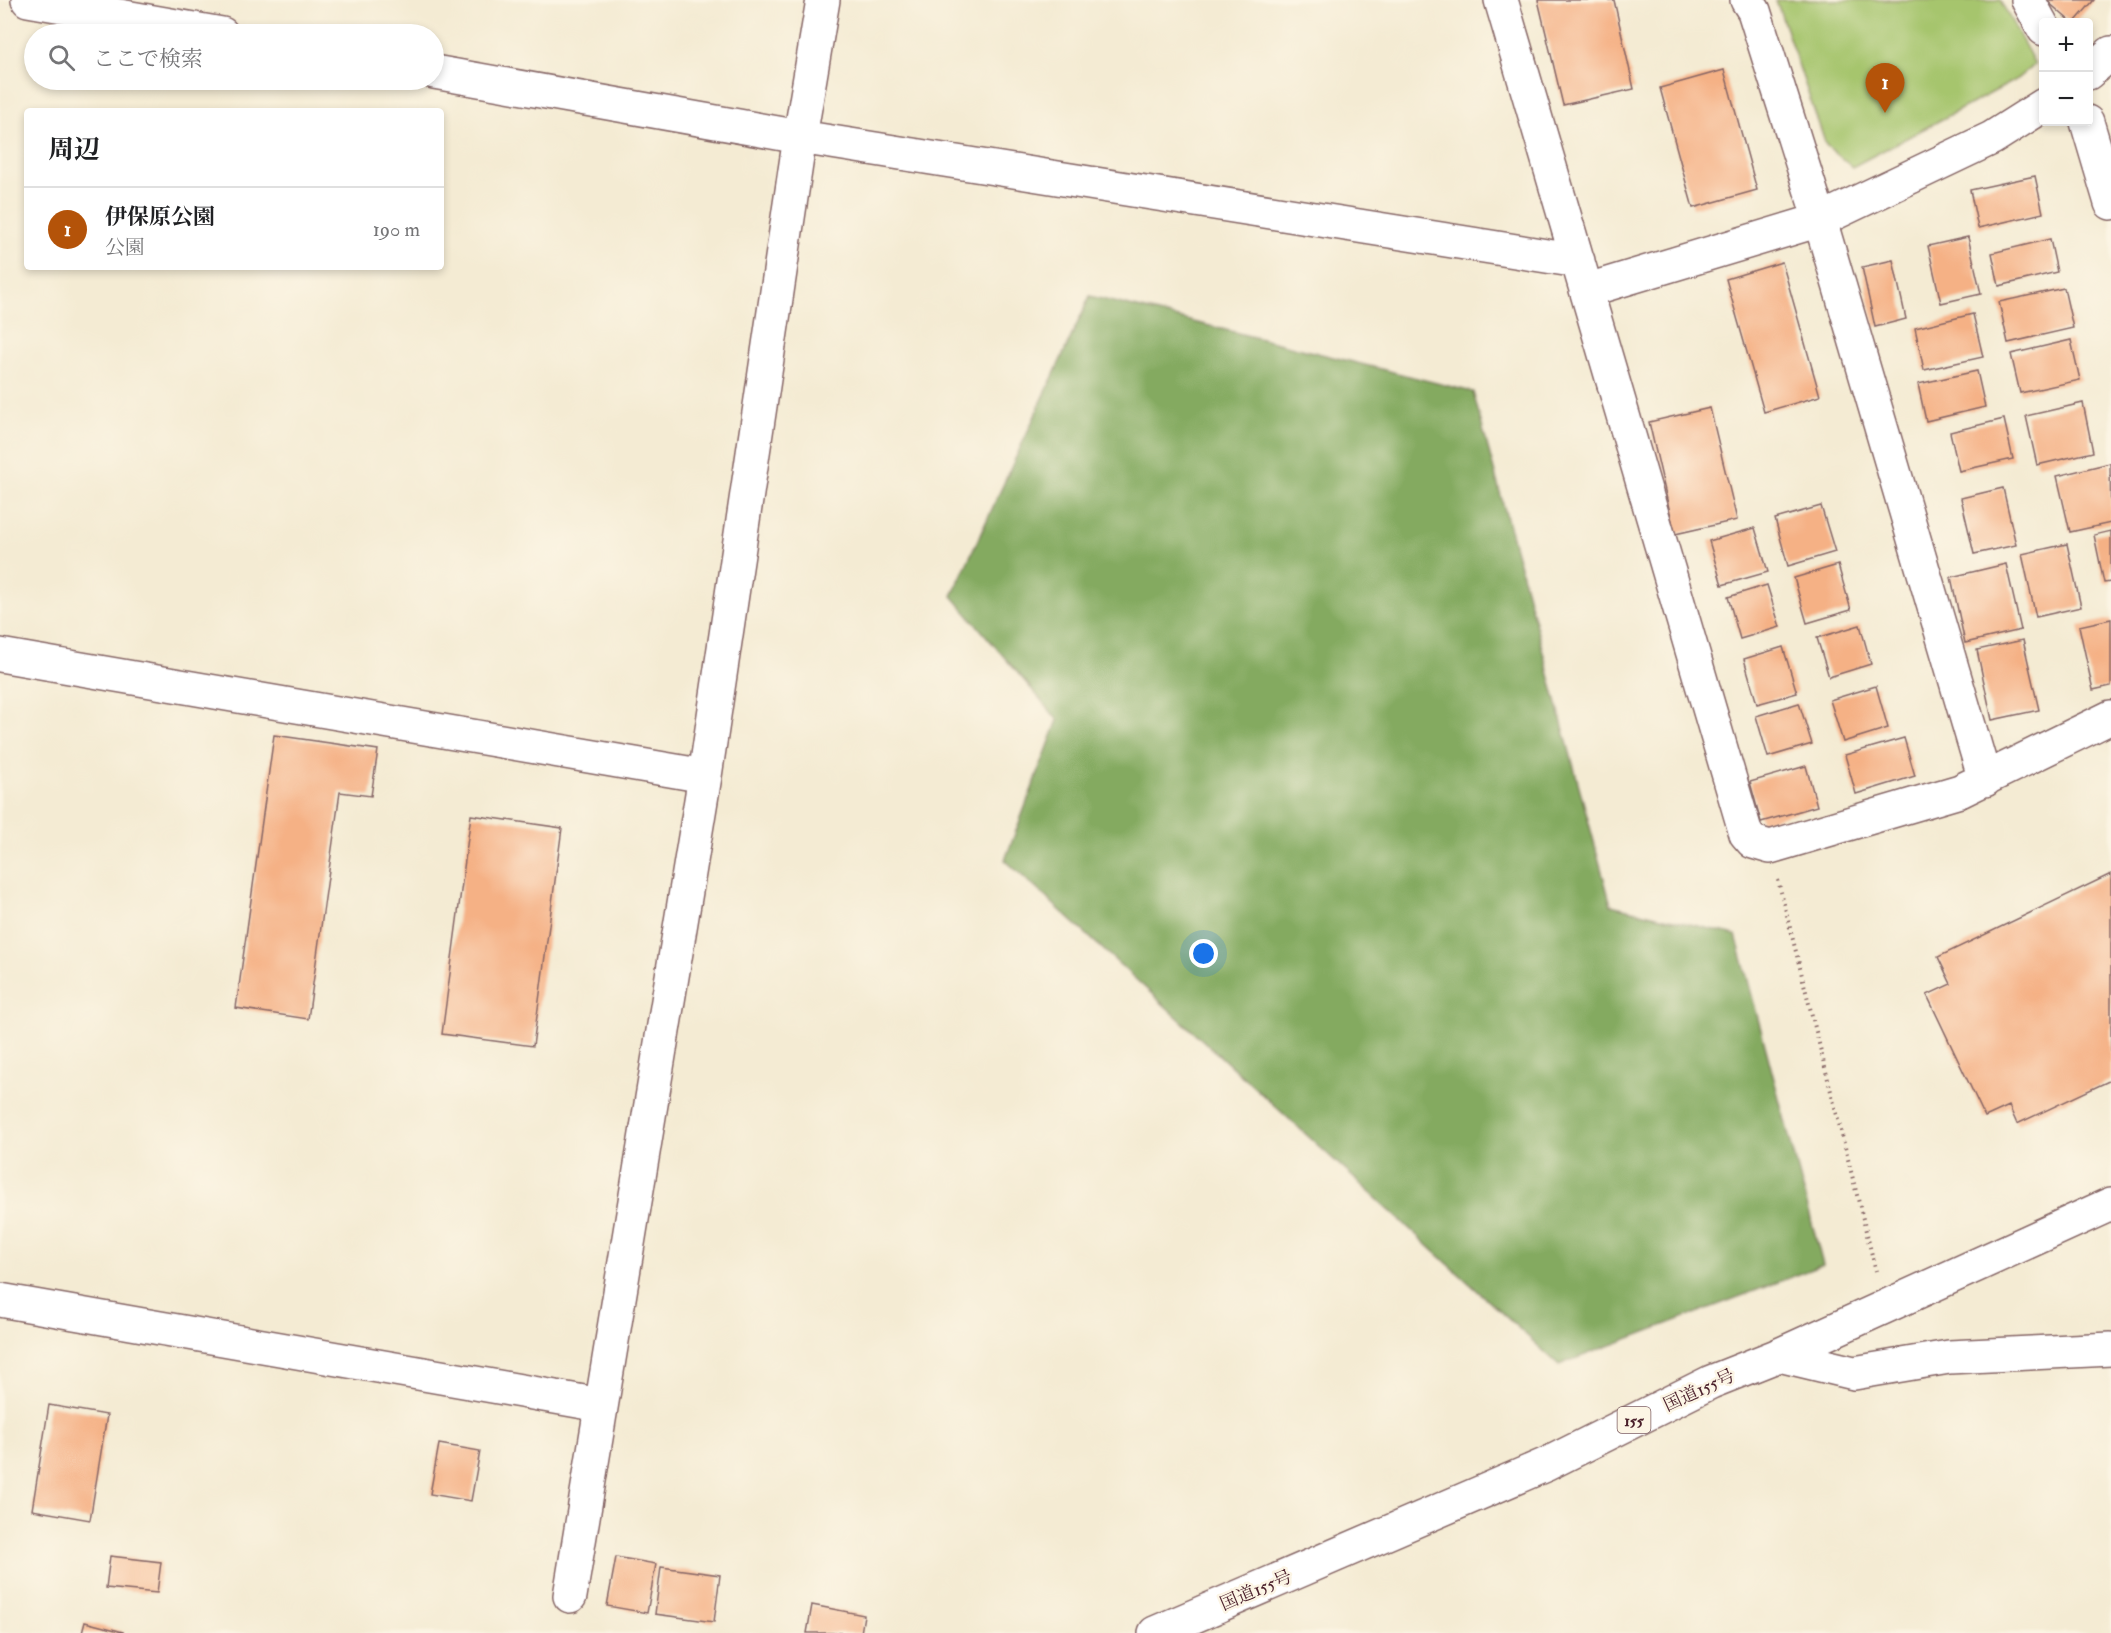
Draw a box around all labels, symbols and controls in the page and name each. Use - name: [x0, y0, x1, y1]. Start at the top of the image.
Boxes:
- map controls: [2039, 18, 2093, 126]
- button: +: [2039, 18, 2093, 72]
- search box: [24, 24, 444, 90]
- icon: search: [45, 41, 78, 74]
- text: ここで検索: [93, 45, 203, 73]
- pin: 1: [1866, 63, 1904, 113]
- button: −: [2039, 72, 2093, 126]
- text: 周辺: [48, 134, 100, 166]
- text: 伊保原公園: [105, 203, 215, 231]
- text: 1: [64, 217, 71, 242]
- text: 190 m: [373, 217, 420, 242]
- text: 公園: [105, 235, 145, 260]
- your location: [1189, 939, 1218, 968]
- street label: 国道155号: [1660, 1364, 1739, 1417]
- road number: 155: [1618, 1407, 1650, 1433]
- street label: 国道155号: [1217, 1565, 1296, 1616]

